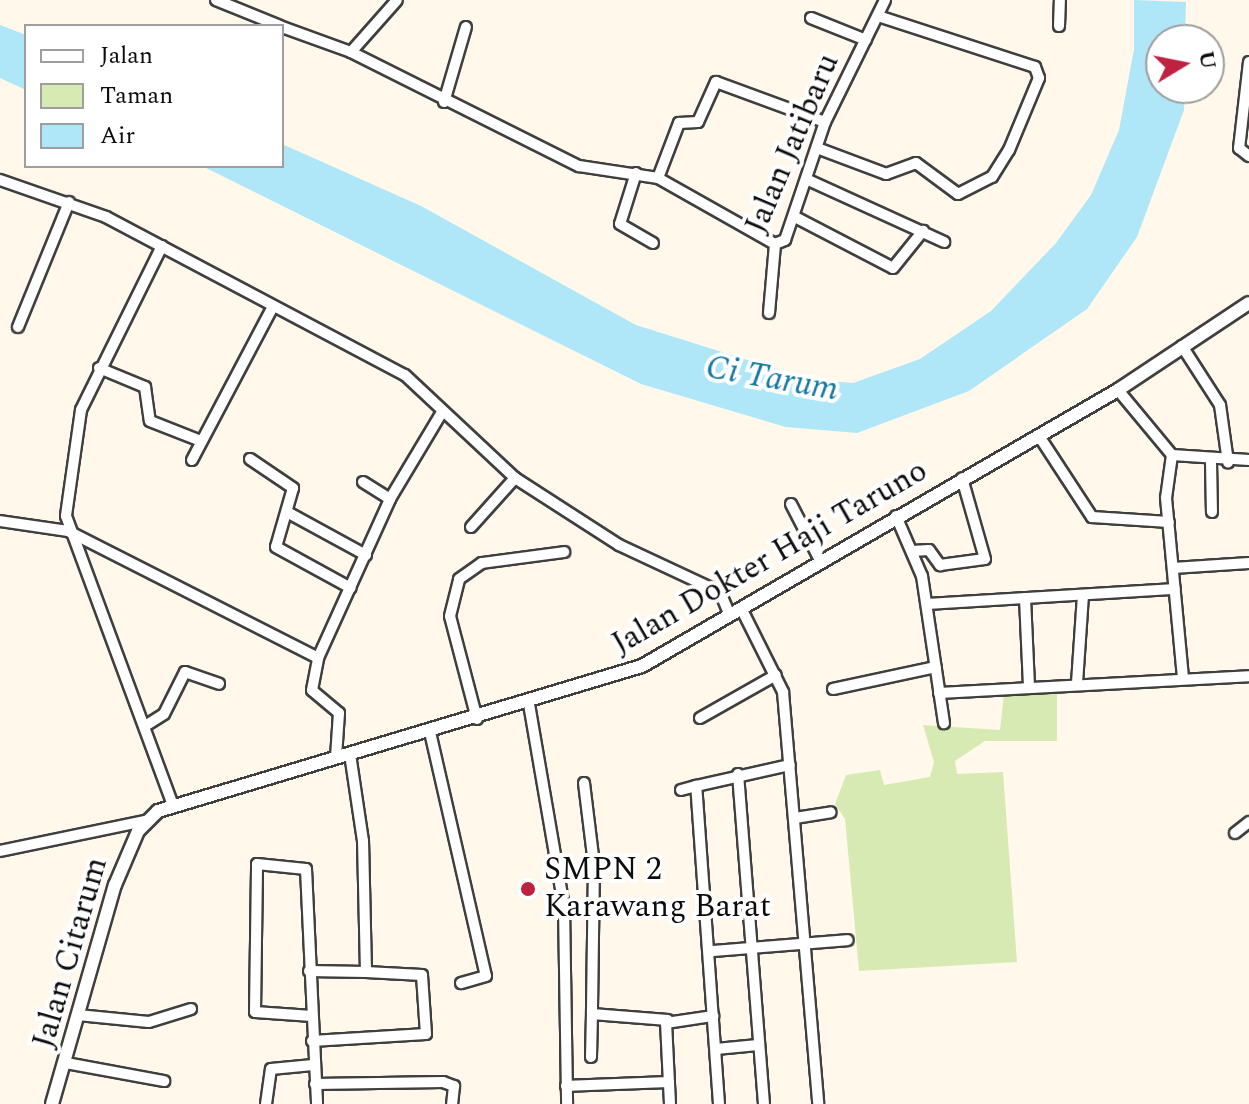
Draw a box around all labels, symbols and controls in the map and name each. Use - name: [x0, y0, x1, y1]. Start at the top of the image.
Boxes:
- legend: [24, 24, 284, 168]
- north arrow: [1145, 24, 1225, 104]
- text: Jalan: [100, 38, 153, 74]
- street label: Jalan Jatibaru: [738, 48, 848, 240]
- text: U: [1189, 48, 1225, 72]
- text: Taman: [100, 78, 173, 114]
- text: Air: [100, 118, 135, 154]
- water label: Ci Tarum: [703, 347, 841, 411]
- street label: Jalan Dokter Haji Taruno: [606, 452, 934, 664]
- place label: SMPN 2 Karawang Barat: [544, 852, 771, 927]
- street label: Jalan Citarum: [25, 853, 117, 1053]
- marker: SMPN 2 Karawang Barat: [519, 880, 537, 898]

